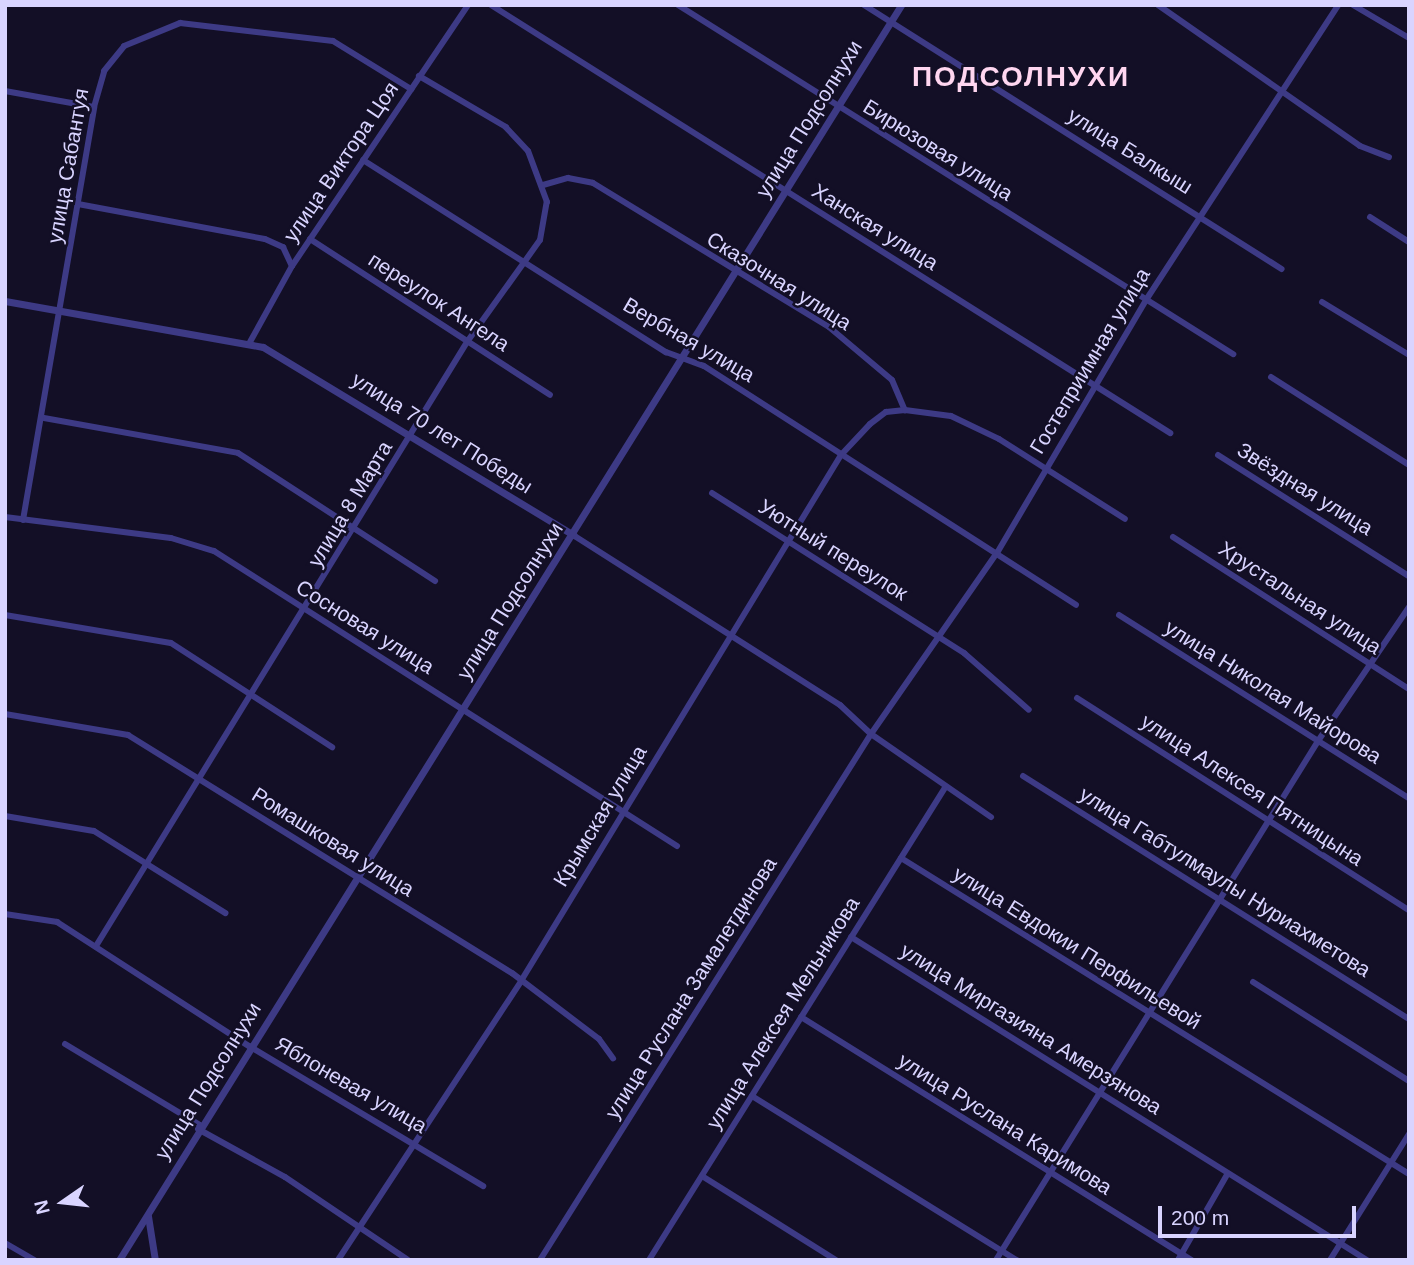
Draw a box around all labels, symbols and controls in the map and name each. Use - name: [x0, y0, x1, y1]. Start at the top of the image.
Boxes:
- street label: улица Подсолнухи: [750, 36, 868, 202]
- district label: ПОДСОЛНУХИ: [913, 60, 1129, 94]
- street label: улица Виктора Цоя: [278, 77, 404, 247]
- street label: улица Сабантуя: [42, 87, 94, 245]
- street label: Бирюзовая улица: [859, 94, 1017, 206]
- street label: улица Балкыш: [1063, 103, 1197, 199]
- street label: Ханская улица: [807, 178, 943, 276]
- street label: Сказочная улица: [702, 226, 856, 336]
- street label: переулок Ангела: [364, 247, 514, 357]
- street label: Гостеприимная улица: [1025, 263, 1155, 459]
- street label: Вербная улица: [619, 292, 759, 388]
- street label: улица 70 лет Победы: [347, 367, 537, 499]
- street label: улица 8 Марта: [302, 436, 398, 572]
- street label: Звёздная улица: [1233, 437, 1377, 541]
- street label: Уютный переулок: [754, 494, 912, 606]
- street label: улица Подсолнухи: [451, 518, 569, 684]
- street label: Хрустальная улица: [1214, 536, 1386, 660]
- street label: Сосновая улица: [291, 574, 439, 680]
- street label: улица Николая Майорова: [1160, 615, 1386, 769]
- street label: улица Алексея Пятницына: [1136, 709, 1368, 871]
- street label: Крымская улица: [548, 741, 652, 891]
- street label: Ромашковая улица: [247, 782, 419, 902]
- street label: улица Габтулмаулы Нуриахметова: [1075, 782, 1375, 982]
- street label: улица Руслана Замалетдинова: [600, 852, 782, 1124]
- street label: улица Евдокии Перфильевой: [948, 861, 1206, 1035]
- street label: улица Алексея Мельникова: [701, 892, 865, 1134]
- street label: улица Миргазияна Амерзянова: [896, 938, 1166, 1120]
- street label: улица Подсолнухи: [149, 998, 267, 1164]
- street label: Яблоневая улица: [271, 1031, 431, 1139]
- street label: улица Руслана Каримова: [893, 1048, 1117, 1200]
- north arrow: [28, 1167, 98, 1237]
- scale bar: [1162, 1192, 1360, 1236]
- text: N: [30, 1198, 54, 1216]
- text: 200 m: [1171, 1206, 1229, 1229]

